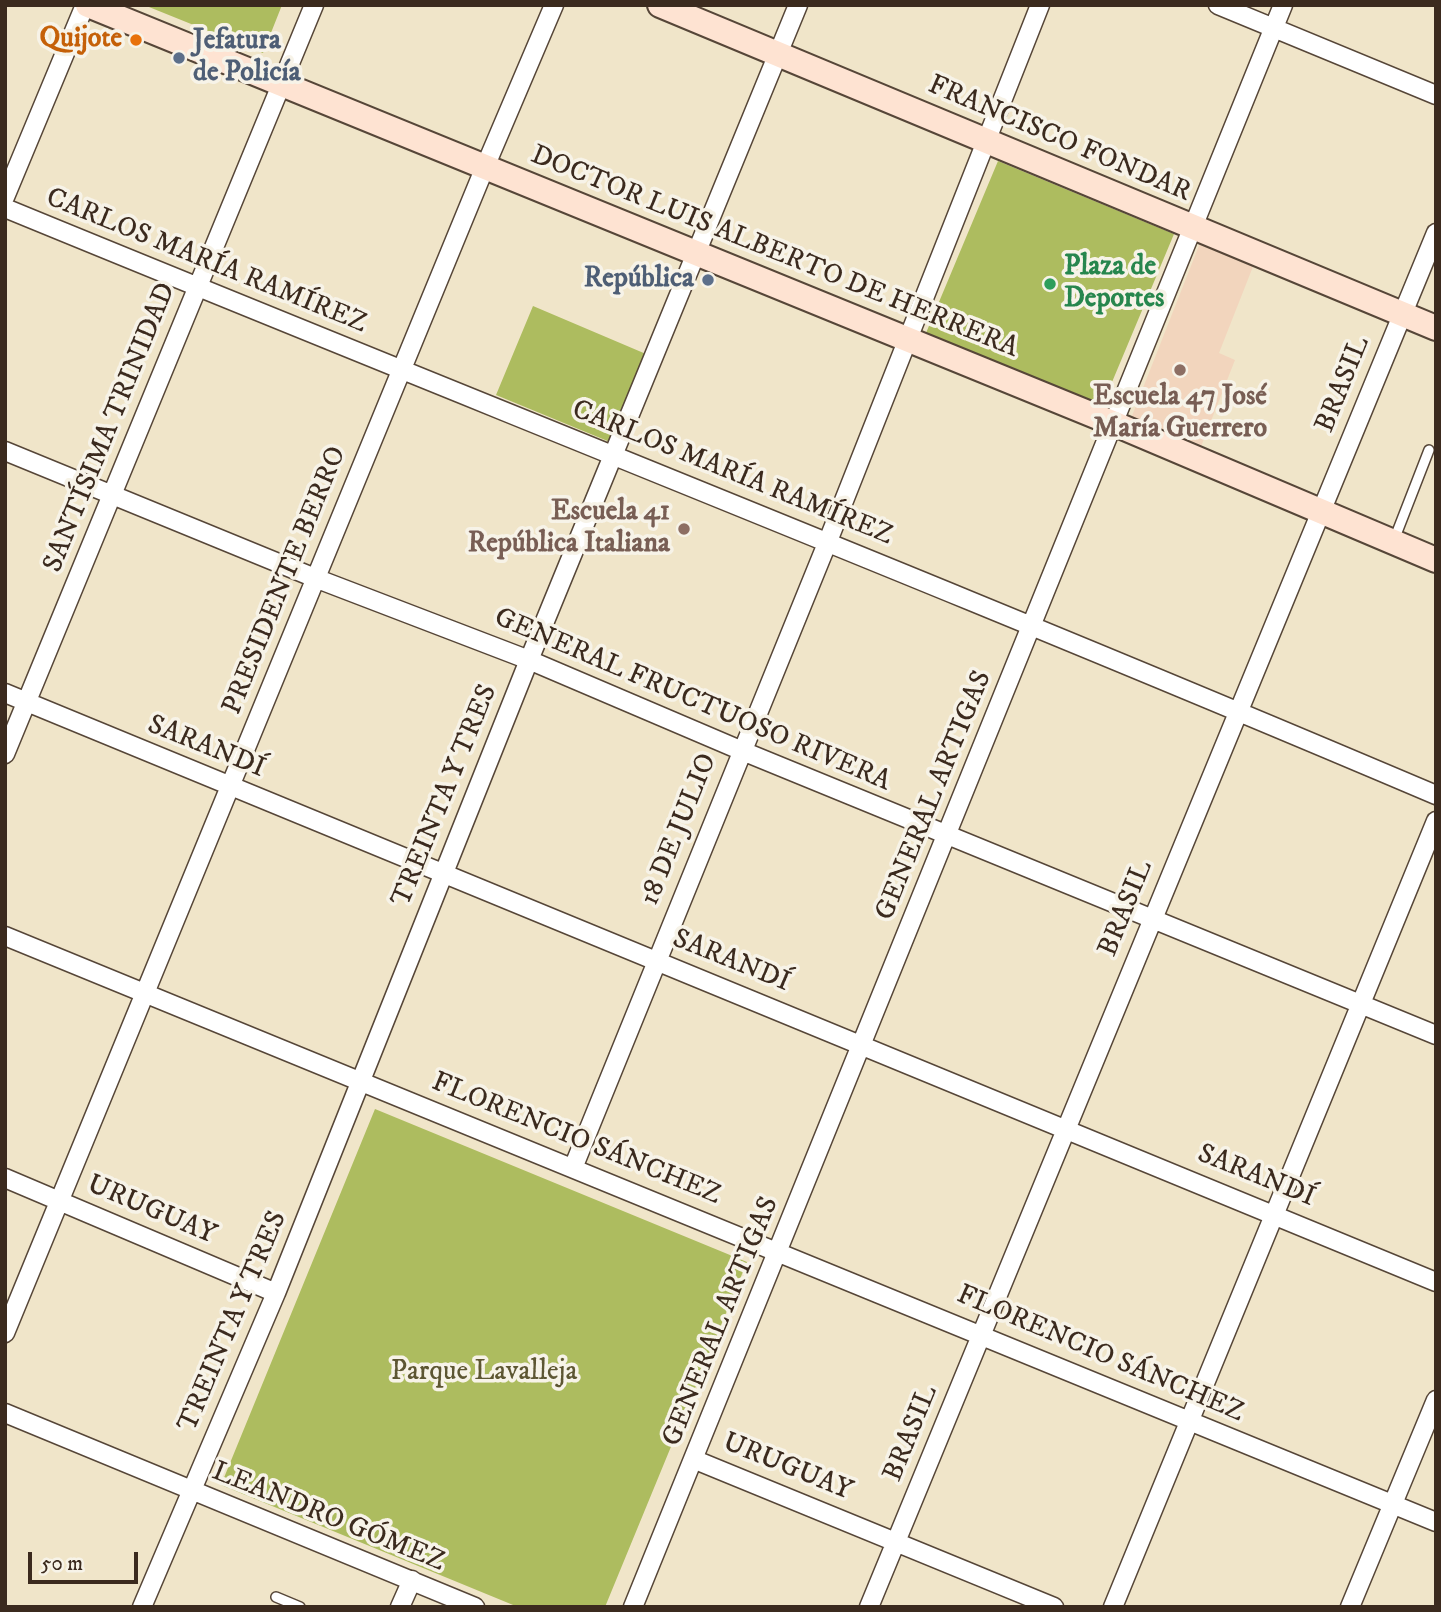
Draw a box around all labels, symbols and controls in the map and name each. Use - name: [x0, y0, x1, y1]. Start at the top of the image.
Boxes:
- place label: Quijote: [40, 23, 122, 57]
- place label: Jefatura de Policía: [193, 25, 301, 91]
- marker: Quijote: [128, 32, 144, 48]
- marker: Jefatura de Policía: [171, 50, 187, 66]
- street label: FRANCISCO FONDAR: [923, 69, 1195, 211]
- street label: DOCTOR LUIS ALBERTO DE HERRERA: [525, 139, 1023, 367]
- street label: CARLOS MARÍA RAMÍREZ: [41, 182, 371, 342]
- place label: Plaza de Deportes: [1064, 251, 1164, 317]
- place label: República: [584, 263, 694, 297]
- marker: República: [700, 272, 716, 288]
- marker: Plaza de Deportes: [1042, 276, 1058, 292]
- street label: SANTÍSIMA TRINIDAD: [38, 278, 184, 578]
- street label: BRASIL: [1310, 332, 1378, 438]
- marker: Escuela 47 José María Guerrero: [1172, 362, 1188, 378]
- place label: Escuela 47 José María Guerrero: [1093, 381, 1267, 447]
- street label: CARLOS MARÍA RAMÍREZ: [567, 394, 897, 554]
- street label: PRESIDENTE BERRO: [217, 442, 355, 720]
- place label: Escuela 41 República Italiana: [468, 496, 670, 562]
- marker: Escuela 41 República Italiana: [676, 521, 692, 537]
- street label: GENERAL FRUCTUOSO RIVERA: [489, 602, 895, 800]
- street label: GENERAL ARTIGAS: [870, 666, 1000, 926]
- street label: TREINTA Y TRES: [386, 680, 506, 912]
- street label: SARANDÍ: [142, 709, 270, 787]
- street label: 18 DE JULIO: [634, 749, 726, 911]
- street label: BRASIL: [1093, 856, 1161, 962]
- street label: SARANDÍ: [667, 923, 795, 1001]
- street label: FLORENCIO SÁNCHEZ: [426, 1067, 726, 1213]
- street label: SARANDÍ: [1192, 1138, 1320, 1216]
- street label: URUGUAY: [82, 1169, 220, 1253]
- street label: GENERAL ARTIGAS: [657, 1192, 787, 1452]
- street label: TREINTA Y TRES: [172, 1207, 296, 1437]
- street label: FLORENCIO SÁNCHEZ: [951, 1279, 1249, 1431]
- park label: Parque Lavalleja: [391, 1356, 577, 1390]
- street label: BRASIL: [878, 1381, 946, 1487]
- street label: URUGUAY: [717, 1427, 857, 1509]
- street label: LEANDRO GÓMEZ: [207, 1456, 449, 1580]
- scale bar: [32, 1538, 142, 1582]
- text: 50 m: [41, 1551, 83, 1577]

